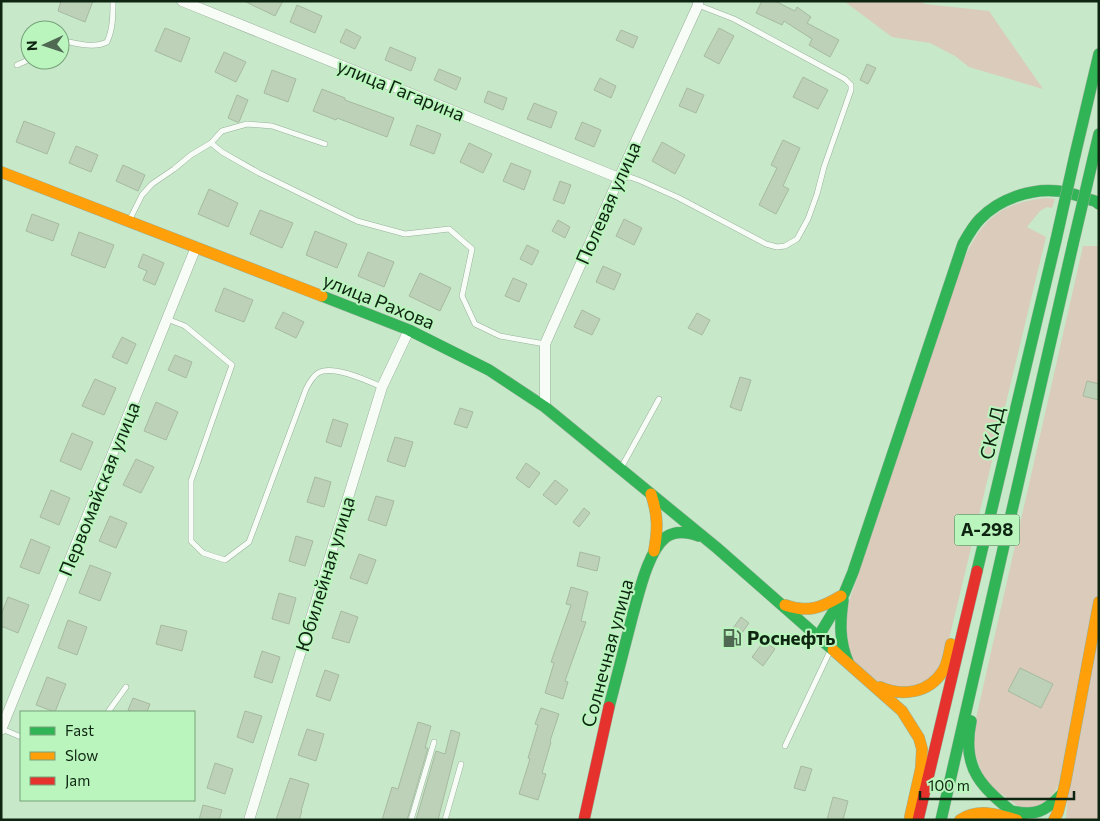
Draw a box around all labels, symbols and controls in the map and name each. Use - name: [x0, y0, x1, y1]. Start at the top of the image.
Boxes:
- north arrow: [20, 20, 70, 70]
- text: N: [23, 40, 40, 51]
- street label: улица Гагарина: [334, 54, 468, 126]
- street label: Полевая улица: [570, 138, 645, 268]
- street label: улица Рахова: [320, 268, 438, 333]
- street label: Первомайская улица: [53, 398, 144, 579]
- street label: СКАД: [974, 404, 1009, 462]
- street label: Юбилейная улица: [290, 493, 359, 654]
- road number: А-298: [954, 514, 1020, 546]
- street label: Солнечная улица: [576, 576, 637, 729]
- place label: Роснефть: [747, 626, 835, 649]
- fuel station icon: Роснефть: [721, 627, 743, 649]
- legend: [20, 711, 195, 801]
- text: Fast: [65, 721, 94, 739]
- text: Slow: [65, 746, 98, 764]
- scale bar: [920, 768, 1074, 800]
- text: Jam: [65, 771, 90, 789]
- text: 100 m: [928, 776, 970, 794]

